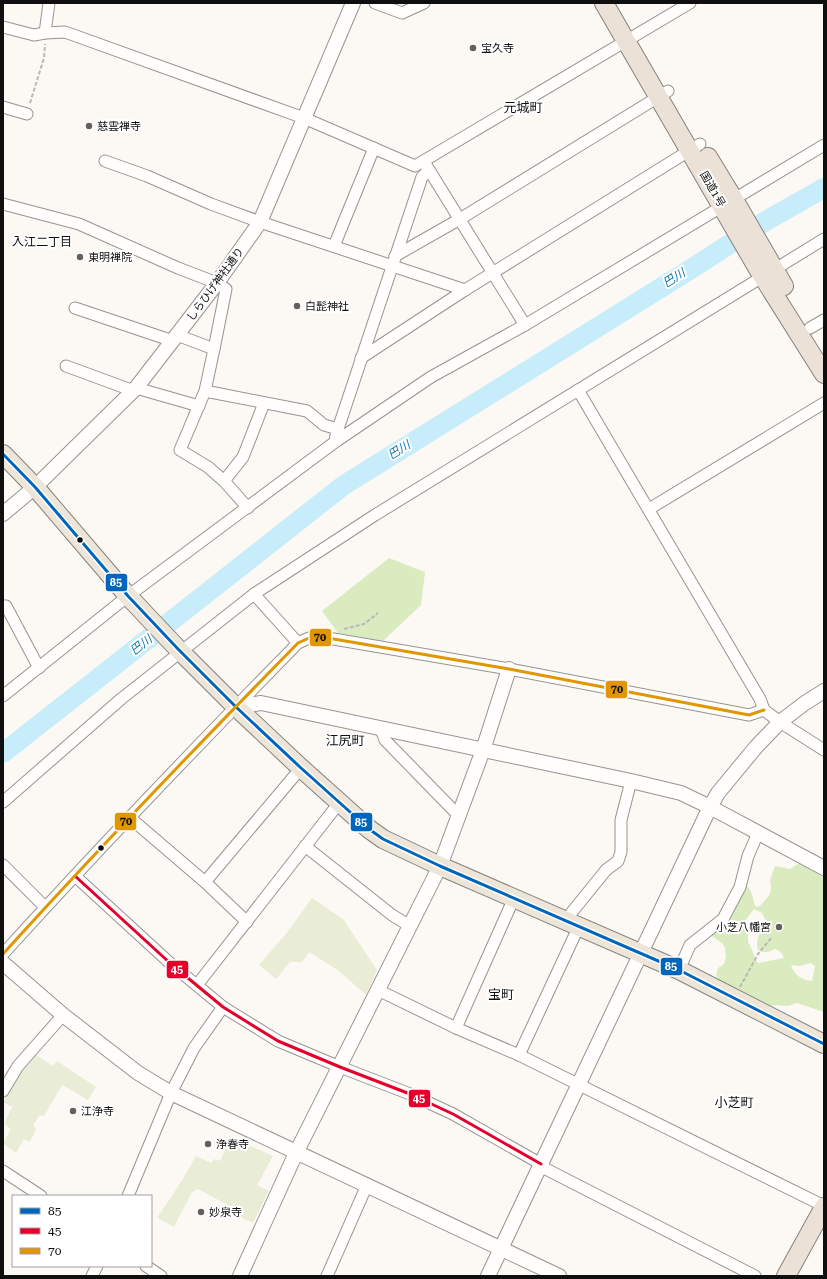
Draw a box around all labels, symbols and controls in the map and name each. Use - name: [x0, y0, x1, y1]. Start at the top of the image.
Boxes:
- place label: 宝久寺: [481, 42, 514, 55]
- marker: 宝久寺: [468, 43, 478, 53]
- district label: 元城町: [503, 100, 543, 115]
- place label: 慈雲禅寺: [97, 120, 141, 133]
- marker: 慈雲禅寺: [84, 121, 94, 131]
- street label: 国道1号: [697, 169, 728, 209]
- district label: 入江二丁目: [12, 235, 72, 249]
- street label: しらひげ神社通り: [184, 245, 247, 324]
- place label: 東明禅院: [88, 251, 132, 264]
- marker: 東明禅院: [75, 252, 85, 262]
- water label: 巴川: [660, 265, 690, 290]
- place label: 白髭神社: [305, 300, 349, 313]
- marker: 白髭神社: [292, 301, 302, 311]
- water label: 巴川: [385, 437, 415, 462]
- unlabelled marker: [75, 535, 85, 545]
- line badge: 85: [105, 573, 128, 592]
- text: 85: [110, 576, 122, 589]
- line badge: 70: [309, 628, 332, 647]
- water label: 巴川: [127, 631, 156, 658]
- text: 70: [314, 631, 326, 644]
- line badge: 70: [605, 680, 628, 699]
- text: 70: [611, 683, 623, 696]
- district label: 江尻町: [325, 733, 365, 748]
- line badge: 70: [114, 812, 137, 831]
- line badge: 85: [350, 812, 373, 832]
- text: 70: [120, 815, 132, 828]
- text: 85: [355, 816, 367, 829]
- unlabelled marker: [96, 843, 106, 853]
- place label: 小芝八幡宮: [716, 921, 771, 934]
- marker: 小芝八幡宮: [774, 922, 784, 932]
- line badge: 85: [660, 957, 683, 976]
- line badge: 45: [166, 960, 189, 979]
- text: 85: [665, 960, 677, 973]
- text: 45: [171, 963, 183, 976]
- district label: 宝町: [488, 987, 514, 1002]
- line badge: 45: [408, 1089, 431, 1108]
- text: 45: [413, 1092, 425, 1105]
- district label: 小芝町: [714, 1095, 754, 1110]
- place label: 江浄寺: [81, 1105, 114, 1118]
- marker: 江浄寺: [68, 1106, 78, 1116]
- place label: 浄春寺: [216, 1138, 249, 1151]
- marker: 浄春寺: [203, 1139, 213, 1149]
- legend: [12, 1195, 152, 1267]
- text: 85: [48, 1204, 62, 1218]
- place label: 妙泉寺: [209, 1206, 242, 1219]
- marker: 妙泉寺: [196, 1207, 206, 1217]
- text: 45: [48, 1224, 62, 1238]
- text: 70: [48, 1244, 62, 1258]

